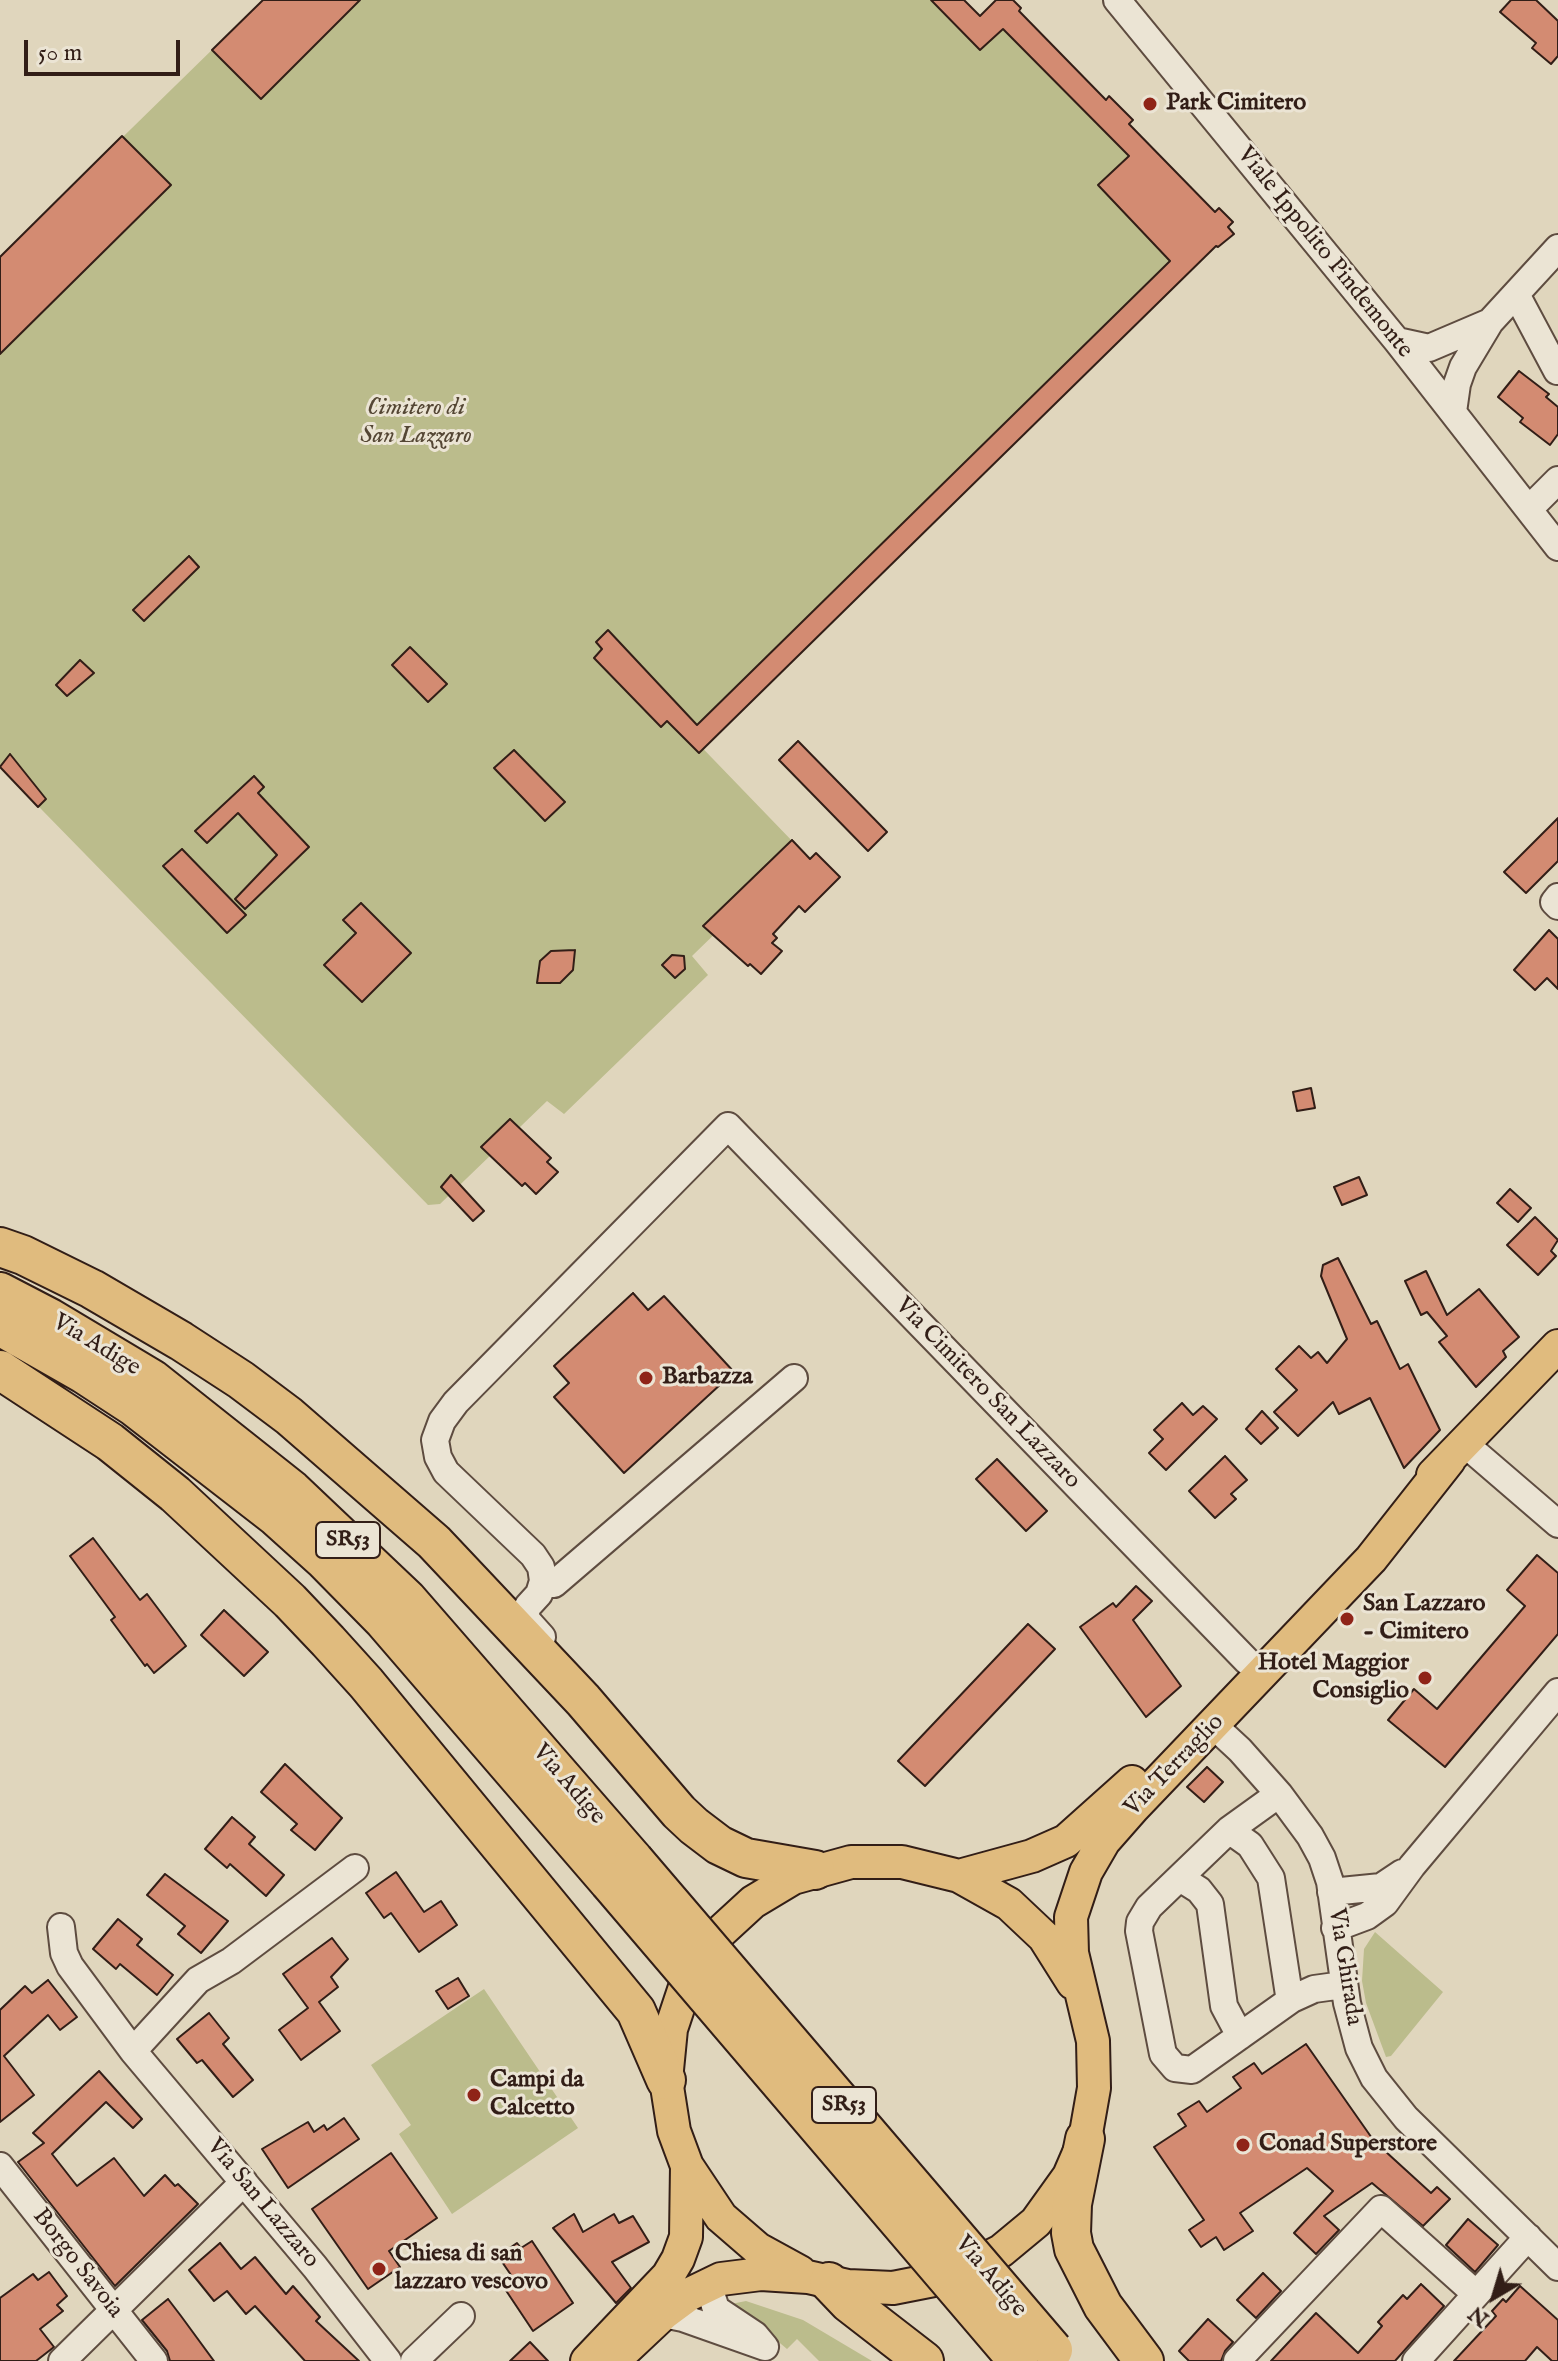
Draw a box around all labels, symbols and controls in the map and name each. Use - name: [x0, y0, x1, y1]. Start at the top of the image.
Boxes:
- scale bar: [28, 24, 184, 74]
- text: 50 m: [38, 38, 82, 69]
- place label: Park Cimitero: [1166, 90, 1306, 118]
- marker: Park Cimitero: [1141, 95, 1159, 113]
- street label: Viale Ippolito Pindemonte: [1230, 141, 1418, 365]
- park label: Cimitero di San Lazzaro: [360, 395, 472, 451]
- street label: Via Cimitero San Lazzaro: [888, 1292, 1086, 1496]
- street label: Via Adige: [47, 1309, 145, 1383]
- place label: Barbazza: [662, 1364, 753, 1392]
- marker: Barbazza: [637, 1369, 655, 1387]
- road number: SR53: [316, 1522, 380, 1558]
- place label: San Lazzaro - Cimitero: [1363, 1591, 1485, 1647]
- marker: San Lazzaro - Cimitero: [1338, 1610, 1356, 1628]
- place label: Hotel Maggior Consiglio: [1258, 1650, 1409, 1706]
- marker: Hotel Maggior Consiglio: [1416, 1669, 1434, 1687]
- street label: Via Terraglio: [1119, 1709, 1231, 1823]
- street label: Via Adige: [525, 1739, 611, 1831]
- street label: Via Ghirada: [1321, 1906, 1367, 2028]
- place label: Campi da Calcetto: [490, 2067, 584, 2123]
- marker: Campi da Calcetto: [465, 2086, 483, 2104]
- road number: SR53: [812, 2087, 876, 2123]
- place label: Conad Superstore: [1259, 2131, 1437, 2159]
- street label: Via San Lazzaro: [199, 2133, 325, 2275]
- marker: Conad Superstore: [1234, 2136, 1252, 2154]
- street label: Borgo Savoia: [25, 2203, 129, 2325]
- street label: Via Adige: [948, 2231, 1032, 2323]
- place label: Chiesa di san lazzaro vescovo: [395, 2241, 548, 2297]
- north arrow: [1454, 2257, 1534, 2337]
- marker: Chiesa di san lazzaro vescovo: [370, 2260, 388, 2278]
- text: N: [1463, 2299, 1495, 2333]

